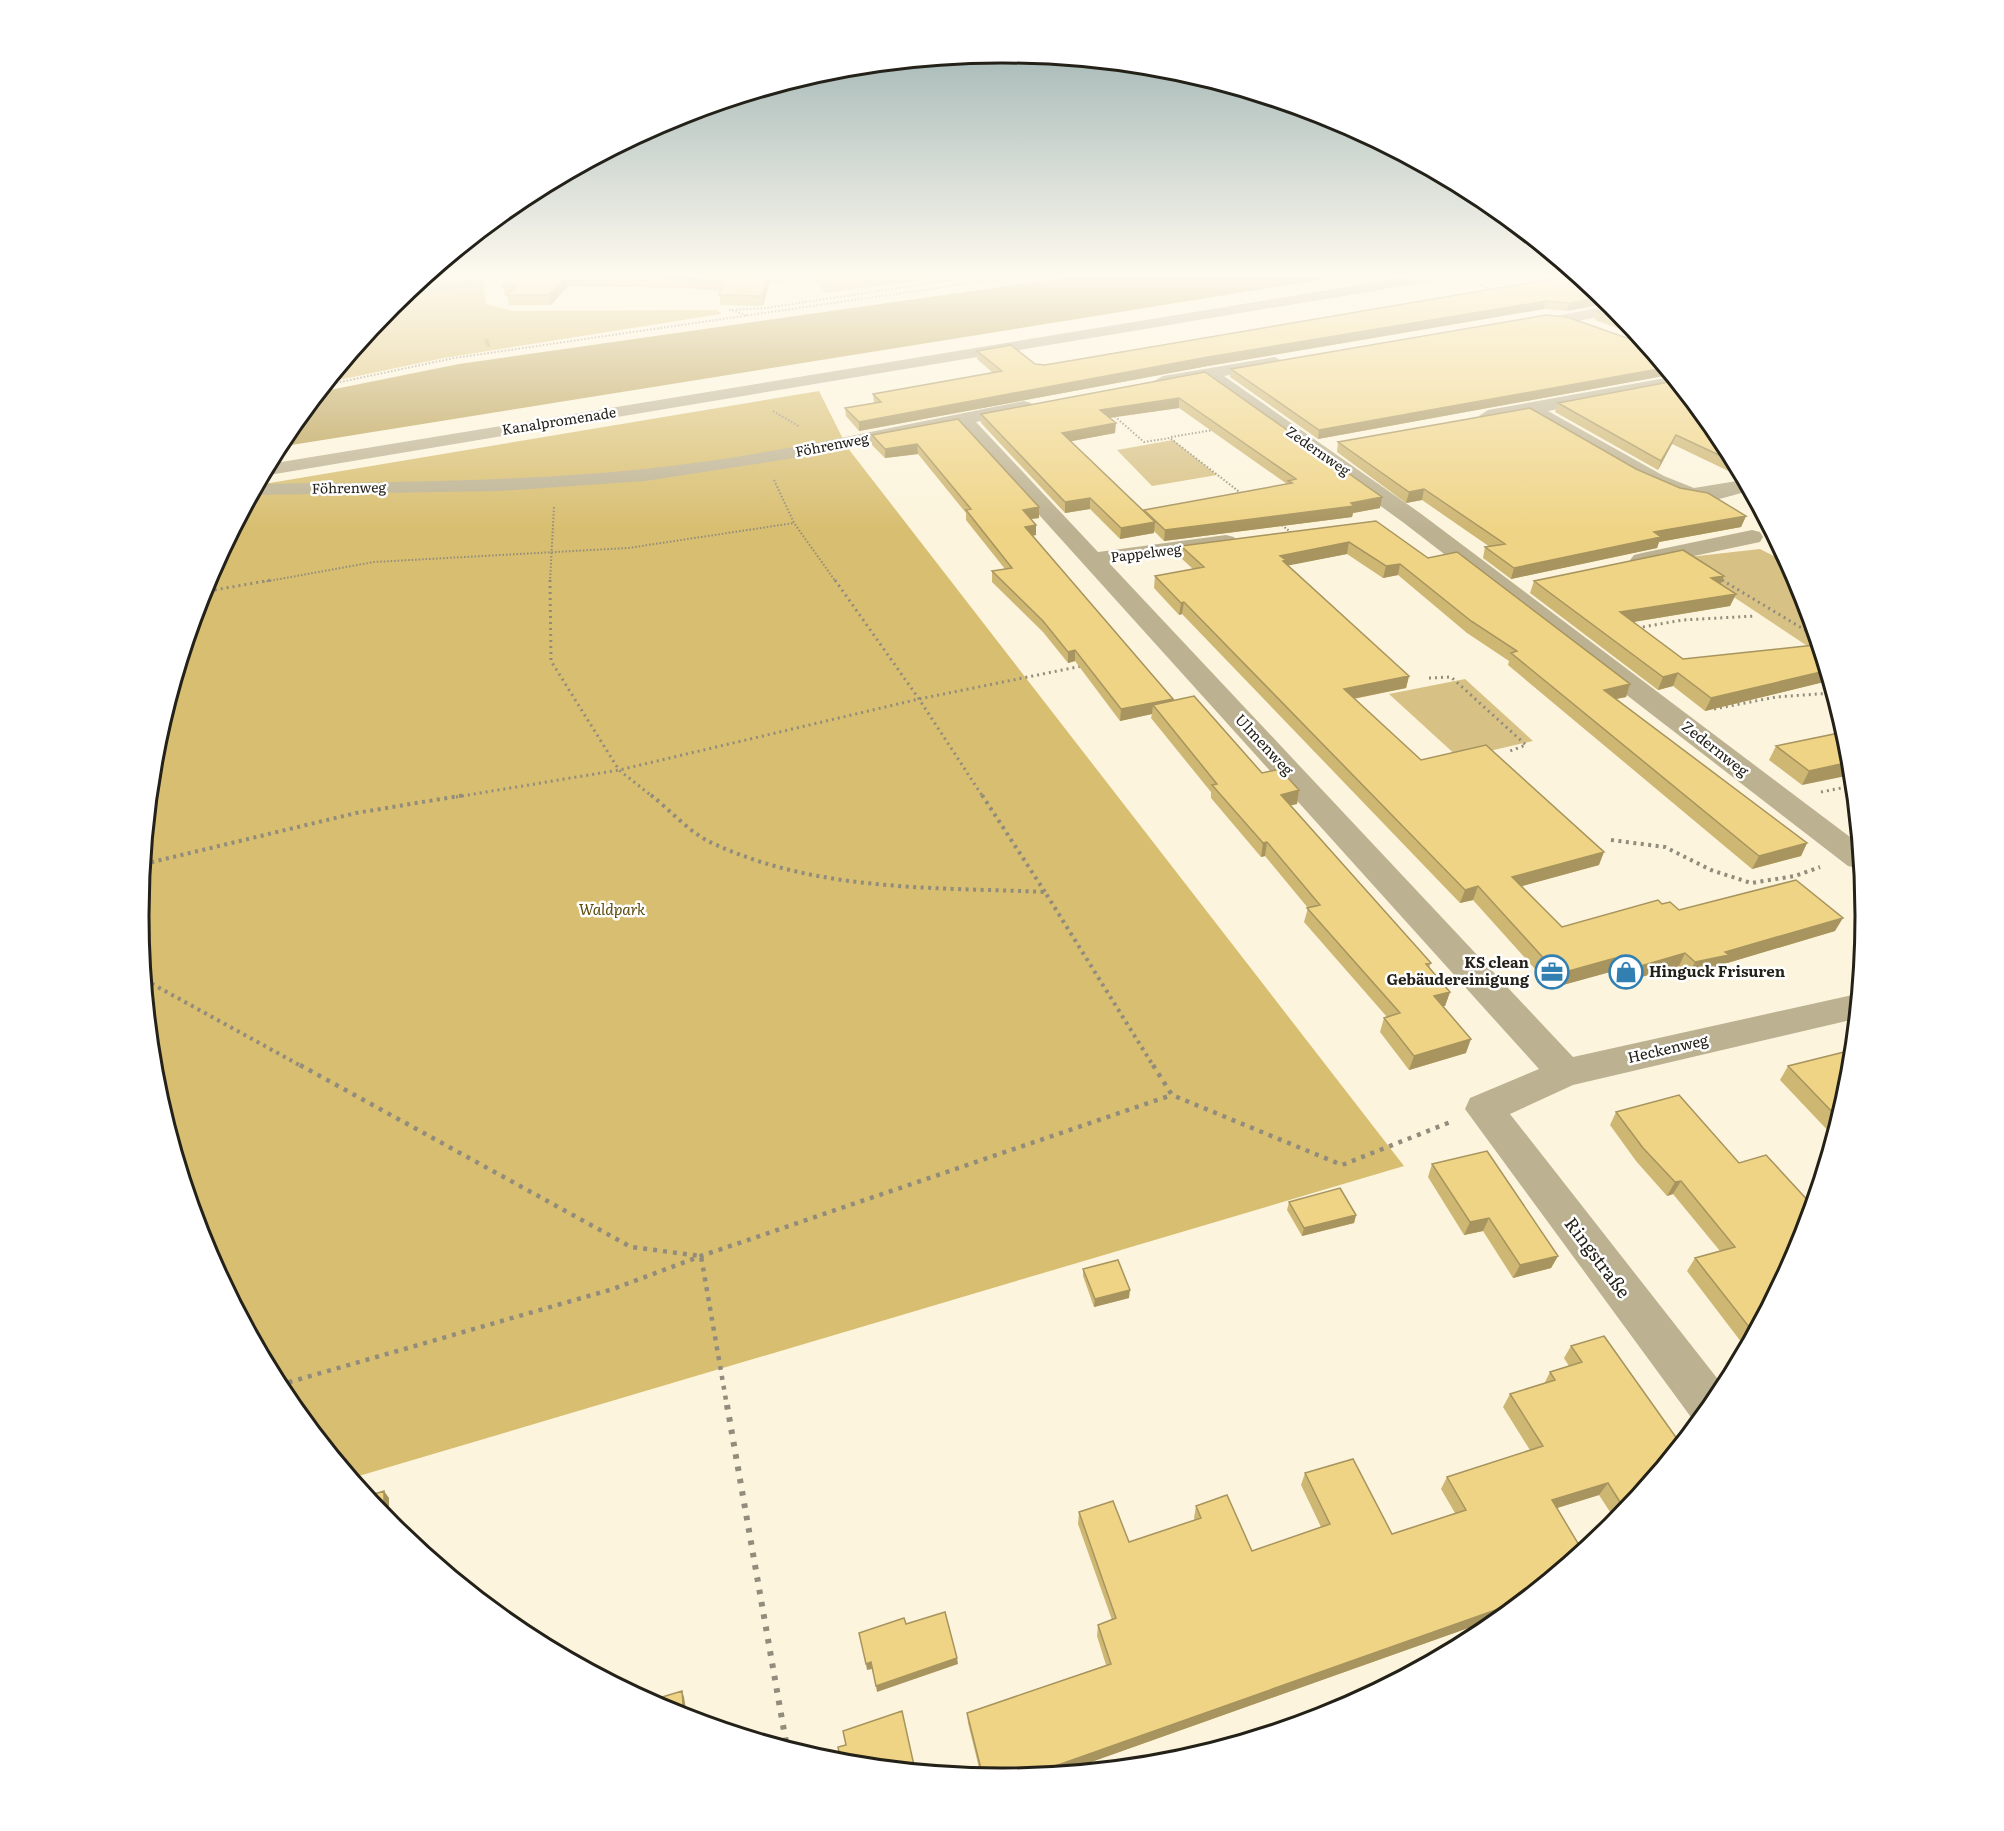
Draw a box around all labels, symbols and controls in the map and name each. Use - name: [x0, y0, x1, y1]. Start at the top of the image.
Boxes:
- street label: Kanalpromenade: [500, 401, 617, 439]
- street label: Zedernweg: [1282, 421, 1355, 480]
- street label: Föhrenweg: [793, 427, 870, 461]
- street label: Föhrenweg: [312, 476, 387, 498]
- street label: Pappelweg: [1109, 538, 1183, 566]
- street label: Ulmenweg: [1230, 708, 1300, 781]
- street label: Zedernweg: [1677, 714, 1755, 782]
- park label: Waldpark: [579, 897, 646, 920]
- place label: KS clean Gebäudereinigung: [1387, 950, 1530, 990]
- office icon: KS clean Gebäudereinigung: [1534, 954, 1570, 990]
- shop icon: Hinguck Frisuren: [1608, 954, 1644, 990]
- place label: Hinguck Frisuren: [1649, 959, 1786, 982]
- street label: Heckenweg: [1625, 1027, 1711, 1068]
- street label: Ringstraße: [1559, 1211, 1638, 1303]

